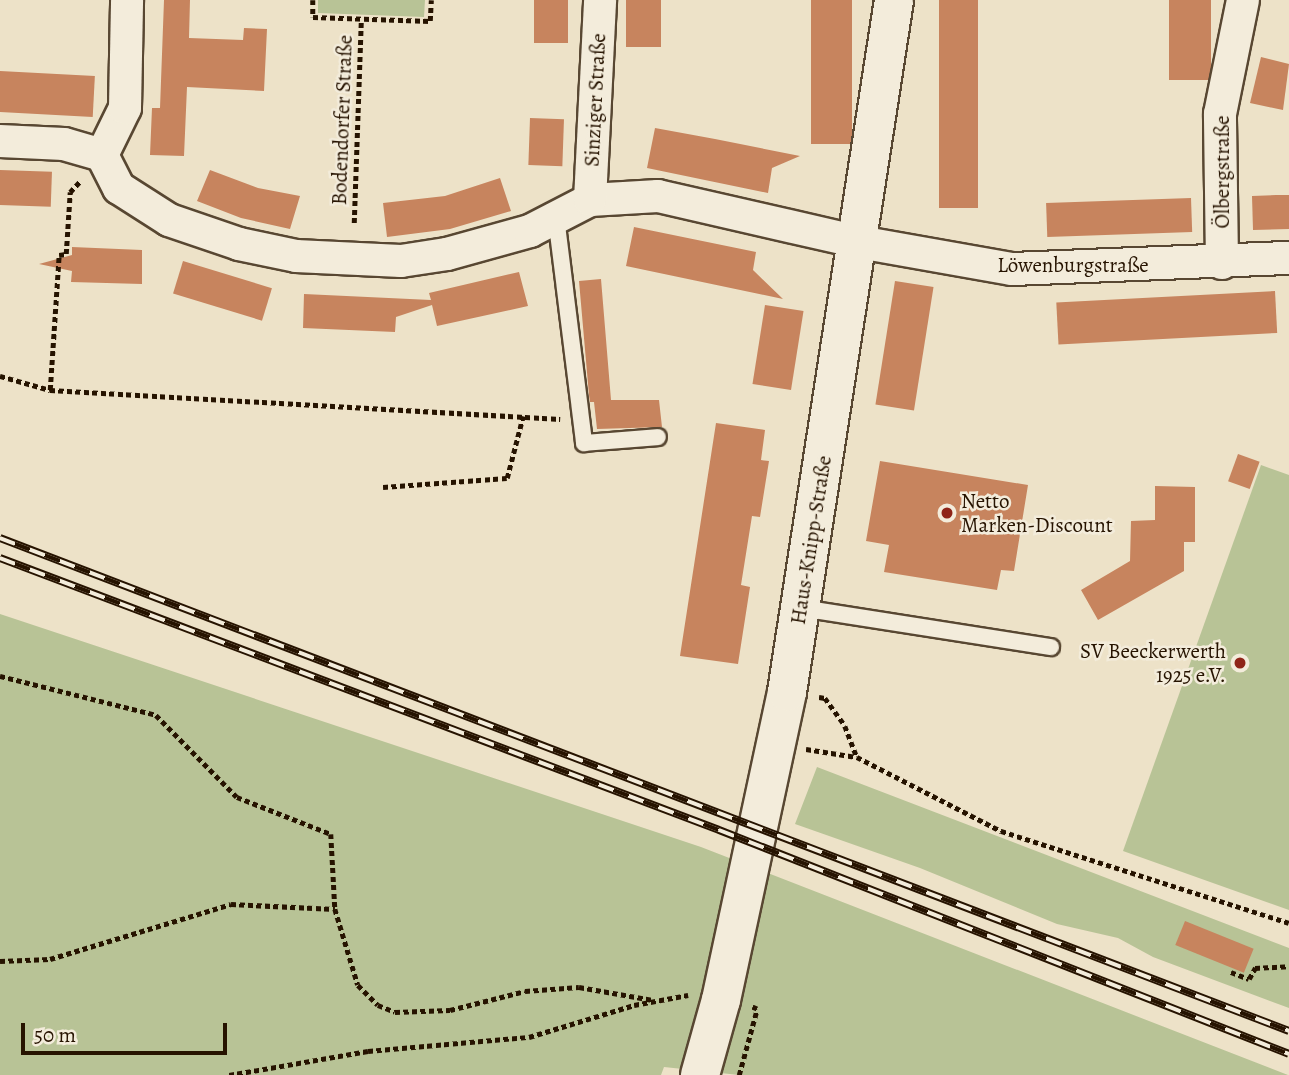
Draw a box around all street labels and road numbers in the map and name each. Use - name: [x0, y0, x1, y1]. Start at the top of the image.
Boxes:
- street label: Sinziger Straße: [579, 33, 611, 167]
- street label: Bodendorfer Straße: [326, 34, 358, 206]
- street label: Ölbergstraße: [1209, 115, 1235, 229]
- street label: Löwenburgstraße: [997, 252, 1149, 278]
- street label: Haus-Knipp-Straße: [785, 454, 837, 626]

